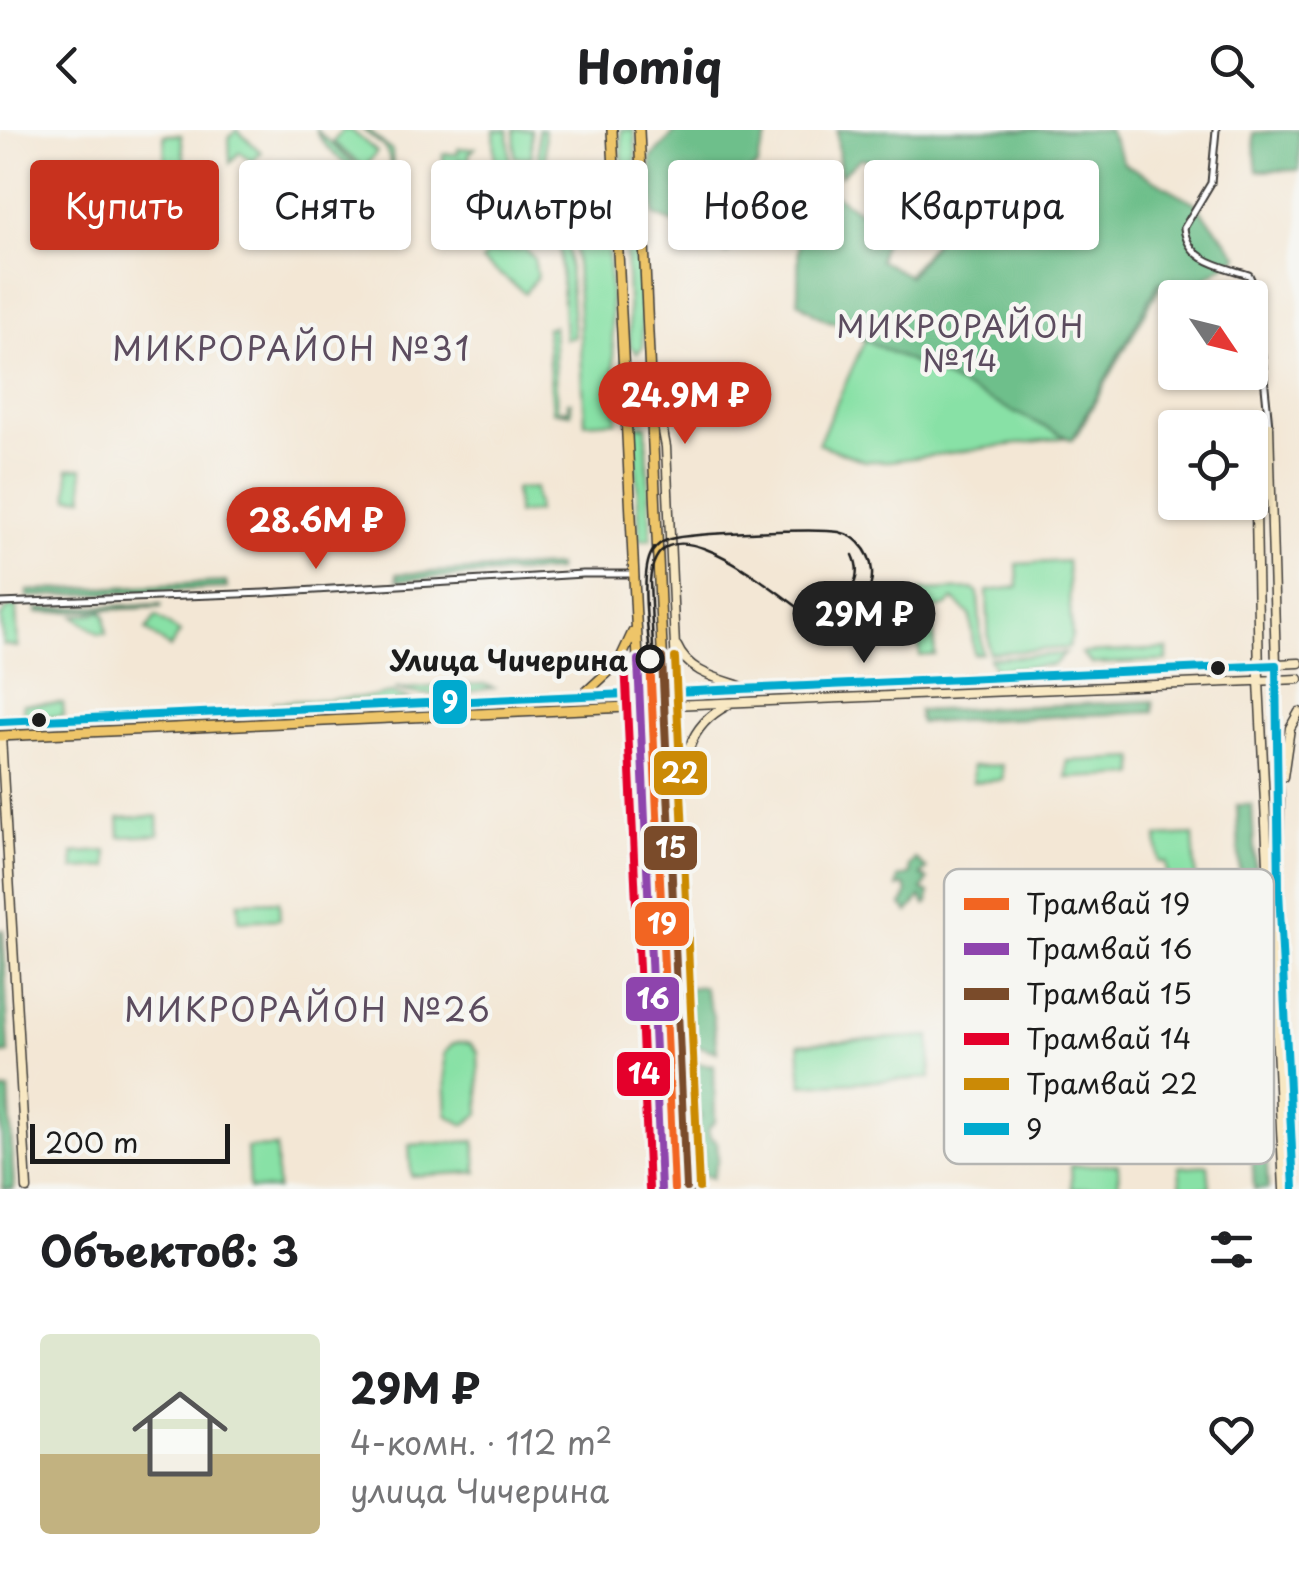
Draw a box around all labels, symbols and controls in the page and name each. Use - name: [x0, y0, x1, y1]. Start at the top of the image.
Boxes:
- text: Homiq: [577, 31, 722, 99]
- icon: back: [40, 38, 95, 93]
- icon: search: [1204, 38, 1259, 93]
- chip: Купить: [30, 160, 219, 250]
- chip: Снять: [239, 160, 411, 250]
- chip: Фильтры: [431, 160, 648, 250]
- chip: Новое: [668, 160, 844, 250]
- chip: Квартира: [864, 160, 1099, 250]
- north arrow: [1158, 280, 1268, 390]
- map controls: [1158, 280, 1268, 520]
- district label: МИКРОРАЙОН №14: [836, 303, 1086, 382]
- district label: МИКРОРАЙОН №31: [112, 324, 472, 372]
- pin: 24.9M ₽: [593, 362, 777, 447]
- text: 24.9M ₽: [620, 370, 750, 418]
- button: locate: [1158, 410, 1268, 520]
- pin: 28.6M ₽: [224, 487, 408, 572]
- text: 28.6M ₽: [249, 495, 383, 543]
- pin: 29M ₽: [794, 581, 934, 666]
- text: 29M ₽: [814, 589, 914, 637]
- place label: Улица Чичерина: [389, 638, 629, 681]
- marker: Улица Чичерина: [637, 646, 663, 672]
- unlabelled marker: [1208, 658, 1228, 678]
- line badge: 9: [431, 678, 469, 726]
- text: 9: [442, 679, 458, 722]
- unlabelled marker: [29, 710, 49, 730]
- line badge: 22: [652, 749, 709, 797]
- text: 22: [661, 750, 699, 793]
- line badge: 15: [642, 824, 699, 872]
- text: 15: [655, 825, 687, 868]
- legend: [944, 869, 1274, 1164]
- text: Трамвай 19: [1026, 881, 1190, 924]
- line badge: 19: [633, 900, 691, 948]
- text: 19: [647, 901, 677, 944]
- text: Трамвай 16: [1026, 926, 1192, 969]
- text: Трамвай 15: [1026, 971, 1192, 1014]
- line badge: 16: [624, 975, 681, 1023]
- text: 16: [636, 976, 670, 1019]
- district label: МИКРОРАЙОН №26: [124, 985, 492, 1033]
- text: Трамвай 14: [1026, 1016, 1191, 1059]
- line badge: 14: [615, 1050, 672, 1098]
- text: 14: [628, 1051, 660, 1094]
- text: Трамвай 22: [1026, 1061, 1198, 1104]
- text: 9: [1026, 1106, 1042, 1149]
- scale bar: [30, 1119, 230, 1164]
- text: 200 m: [45, 1120, 138, 1163]
- text: Объектов: 3: [40, 1218, 299, 1281]
- icon: filters: [1204, 1222, 1259, 1277]
- text: 29M ₽: [350, 1355, 480, 1418]
- icon: home: [120, 1374, 240, 1494]
- icon: heart: [1204, 1407, 1259, 1462]
- text: 4-комн. · 112 m²: [350, 1418, 612, 1466]
- text: улица Чичерина: [350, 1466, 609, 1514]

